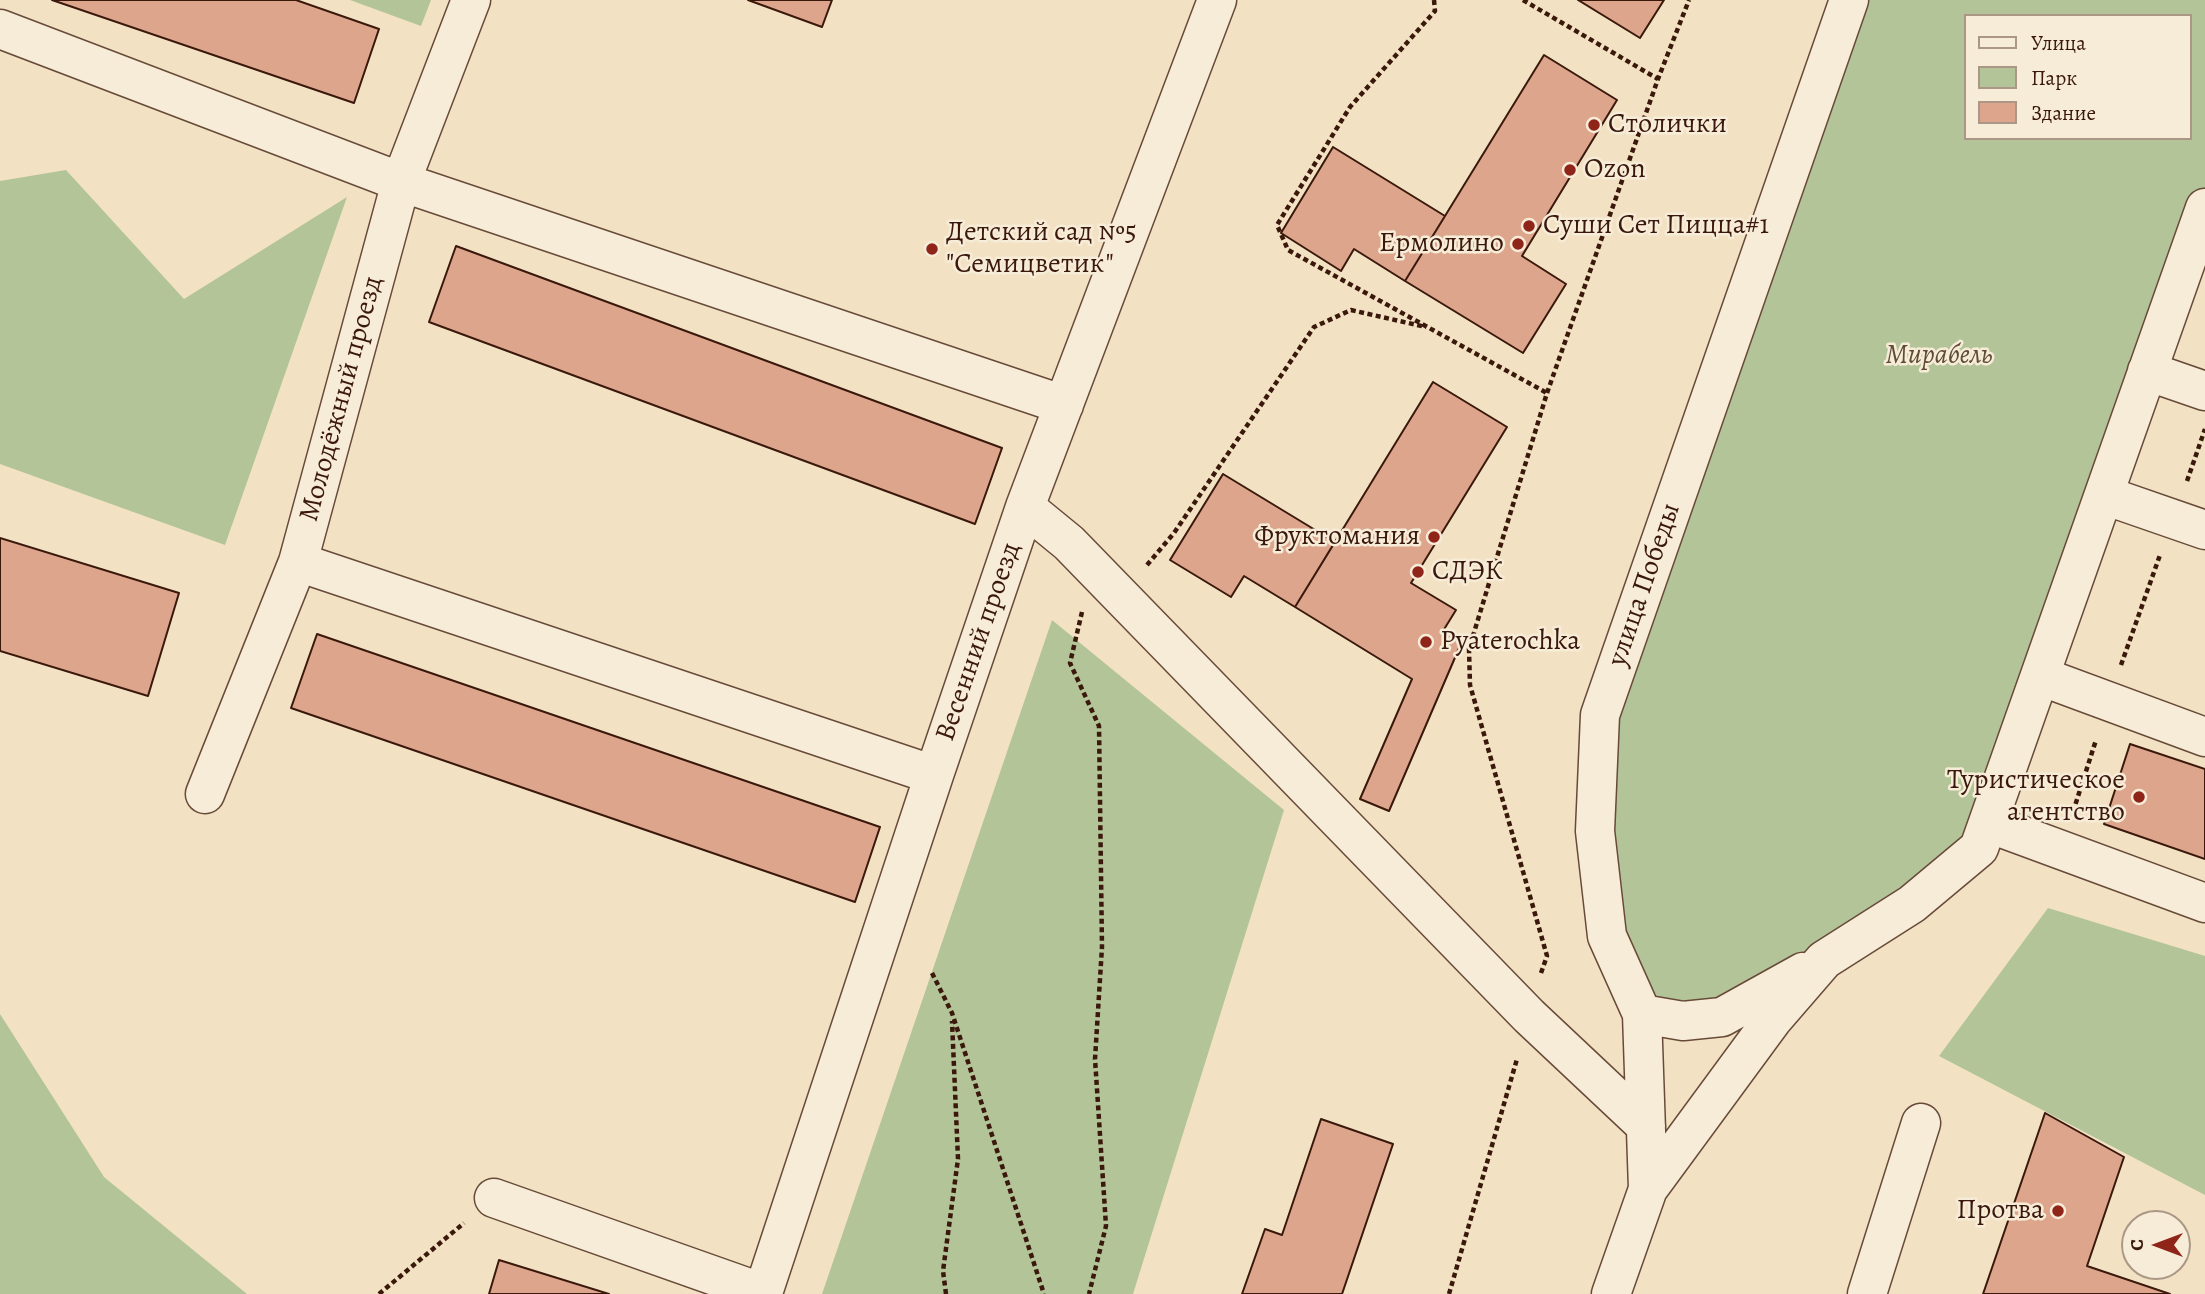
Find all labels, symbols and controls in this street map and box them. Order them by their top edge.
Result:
legend [1964,14,2191,140]
text: Улица [2031,29,2086,57]
text: Парк [2031,64,2077,92]
text: Здание [2031,99,2096,127]
place label: Столички [1608,108,1727,142]
marker: Столички [1586,117,1602,133]
place label: Ozon [1584,153,1646,187]
marker: Ozon [1562,162,1578,178]
place label: Суши Сет Пицца#1 [1543,209,1769,243]
place label: Детский сад №5 "Семицветик" [946,216,1137,282]
marker: Суши Сет Пицца#1 [1521,218,1537,234]
place label: Ермолино [1379,227,1504,261]
marker: Ермолино [1510,236,1526,252]
marker: Детский сад №5 "Семицветик" [924,241,940,257]
street label: Молодёжный проезд [293,273,391,525]
park label: Мирабель [1885,339,1993,373]
street label: улица Победы [1601,499,1689,671]
place label: Фруктомания [1254,520,1420,554]
marker: Фруктомания [1426,529,1442,545]
street label: Весенний проезд [929,538,1029,746]
place label: СДЭК [1432,555,1503,589]
marker: СДЭК [1410,564,1426,580]
place label: Pyaterochka [1440,625,1580,659]
marker: Pyaterochka [1418,634,1434,650]
place label: Туристическое агентство [1947,764,2125,830]
marker: Туристическое агентство [2131,789,2147,805]
place label: Протва [1957,1194,2044,1228]
marker: Протва [2050,1203,2066,1219]
north arrow [2121,1210,2191,1280]
text: С [2124,1239,2150,1251]

